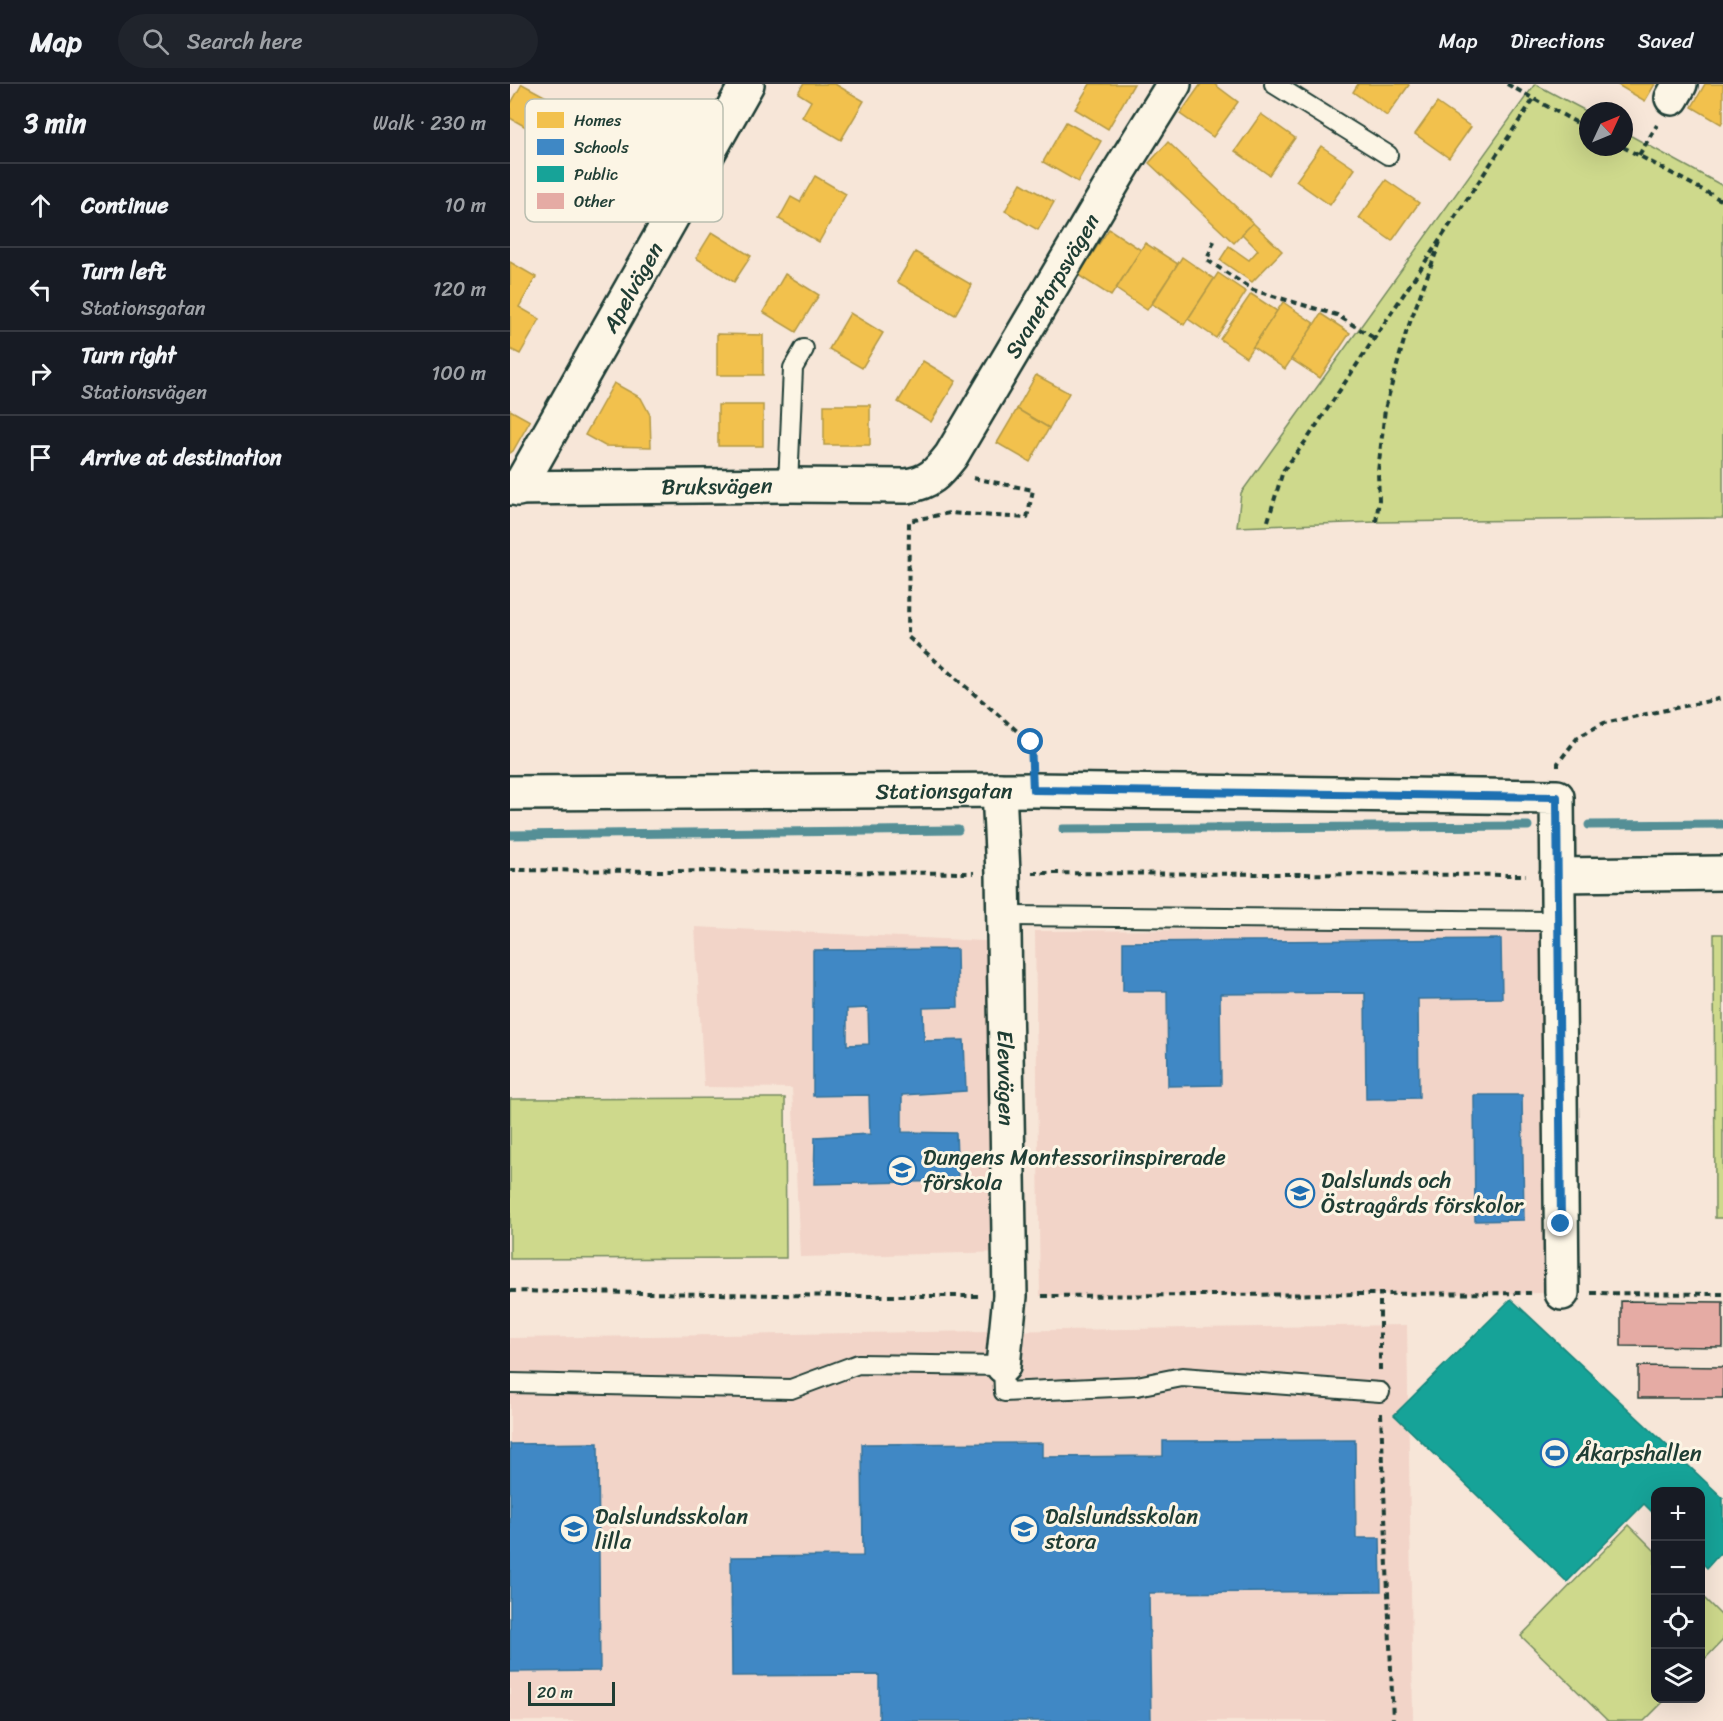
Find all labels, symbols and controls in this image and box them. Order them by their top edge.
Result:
search box [118,14,538,68]
text: Map [30,17,82,66]
text: Search here [187,22,303,61]
text: Map [1439,22,1477,60]
text: Directions [1510,22,1605,60]
text: Saved [1638,22,1693,60]
icon: search [139,25,172,58]
legend [525,99,723,222]
text: 3 min [24,100,86,146]
north arrow [1579,102,1633,156]
text: Walk · 230 m [373,106,486,141]
text: Homes [574,106,622,135]
text: Schools [574,133,629,162]
text: Public [574,160,618,189]
text: Continue [81,186,169,225]
text: Other [574,187,616,216]
text: 10 m [444,188,486,223]
icon: ahead [24,189,57,222]
street label: Svanetorpsvägen [994,206,1111,366]
street label: Apelvägen [591,234,674,341]
text: Turn left [81,252,166,291]
text: 120 m [433,272,486,307]
icon: left [24,273,57,306]
text: Stationsgatan [81,291,206,326]
text: Turn right [81,336,176,375]
text: 100 m [432,356,486,391]
icon: right [24,357,57,390]
text: Stationsvägen [81,375,207,410]
text: Arrive at destination [81,438,282,477]
icon: arrive [24,441,57,474]
street label: Bruksvägen [661,466,773,506]
route start [1017,728,1043,754]
street label: Stationsgatan [875,771,1013,811]
street label: Elevvägen [986,1030,1026,1126]
place label: Dungens Montessoriinspirerade förskola [923,1138,1226,1202]
school or university icon: Dungens Montessoriinspirerade förskola [886,1154,918,1186]
place label: Dalslunds och Östragårds förskolor [1321,1161,1525,1225]
school or university icon: Dalslunds och Östragårds förskolor [1284,1177,1316,1209]
route end [1547,1210,1573,1236]
place label: Åkarpshallen [1575,1434,1702,1473]
sports icon: Åkarpshallen [1539,1437,1571,1469]
map controls [1651,1487,1705,1703]
button: + [1651,1487,1705,1541]
place label: Dalslundsskolan lilla [595,1497,748,1561]
place label: Dalslundsskolan stora [1044,1497,1198,1561]
school or university icon: Dalslundsskolan lilla [558,1513,590,1545]
school or university icon: Dalslundsskolan stora [1008,1513,1040,1545]
button: − [1651,1541,1705,1595]
button: locate [1651,1595,1705,1649]
button: layers [1651,1649,1705,1703]
text: 20 m [537,1678,573,1707]
scale bar [528,1679,615,1706]

